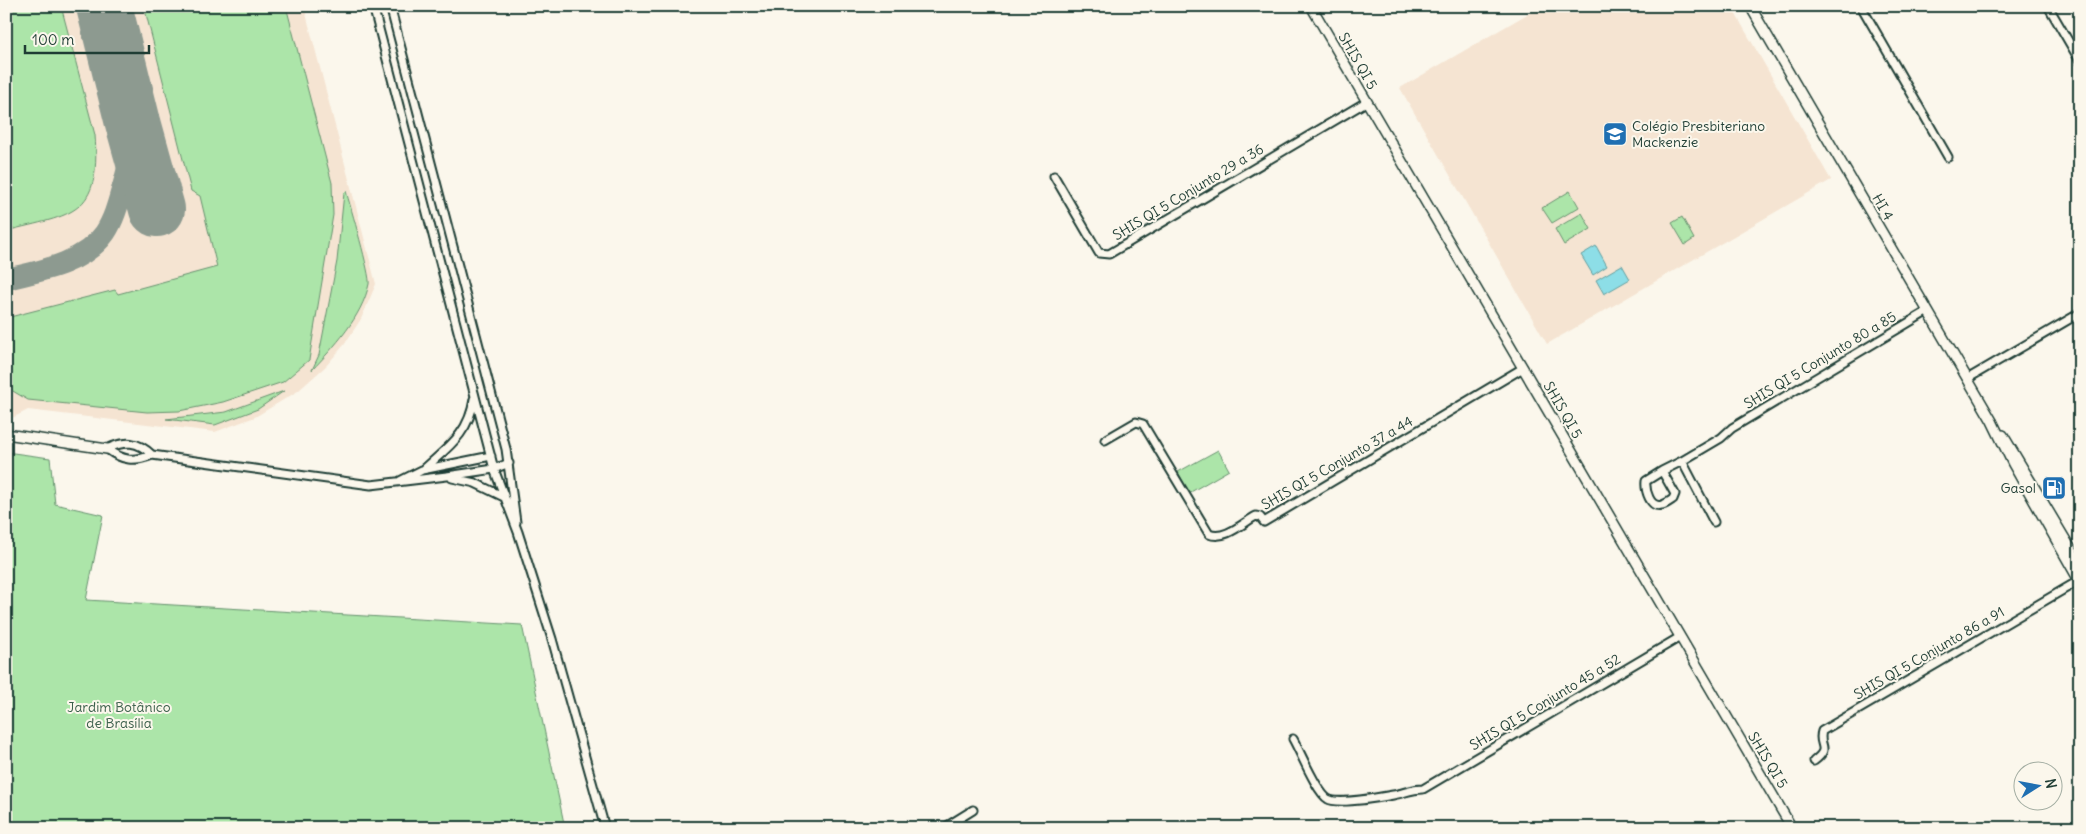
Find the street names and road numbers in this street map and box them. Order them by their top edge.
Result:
street label: SHIS QI 5 [1334,29,1382,93]
street label: SHIS QI 5 Conjunto 29 a 36 [1109,140,1267,244]
street label: HI 4 [1868,191,1898,223]
street label: SHIS QI 5 Conjunto 80 a 85 [1741,307,1899,413]
street label: SHIS QI 5 [1539,378,1587,442]
street label: SHIS QI 5 Conjunto 37 a 44 [1258,412,1416,514]
street label: SHIS QI 5 Conjunto 86 a 91 [1851,602,2007,704]
street label: SHIS QI 5 Conjunto 45 a 52 [1466,650,1624,754]
street label: SHIS QI 5 [1744,728,1792,792]

